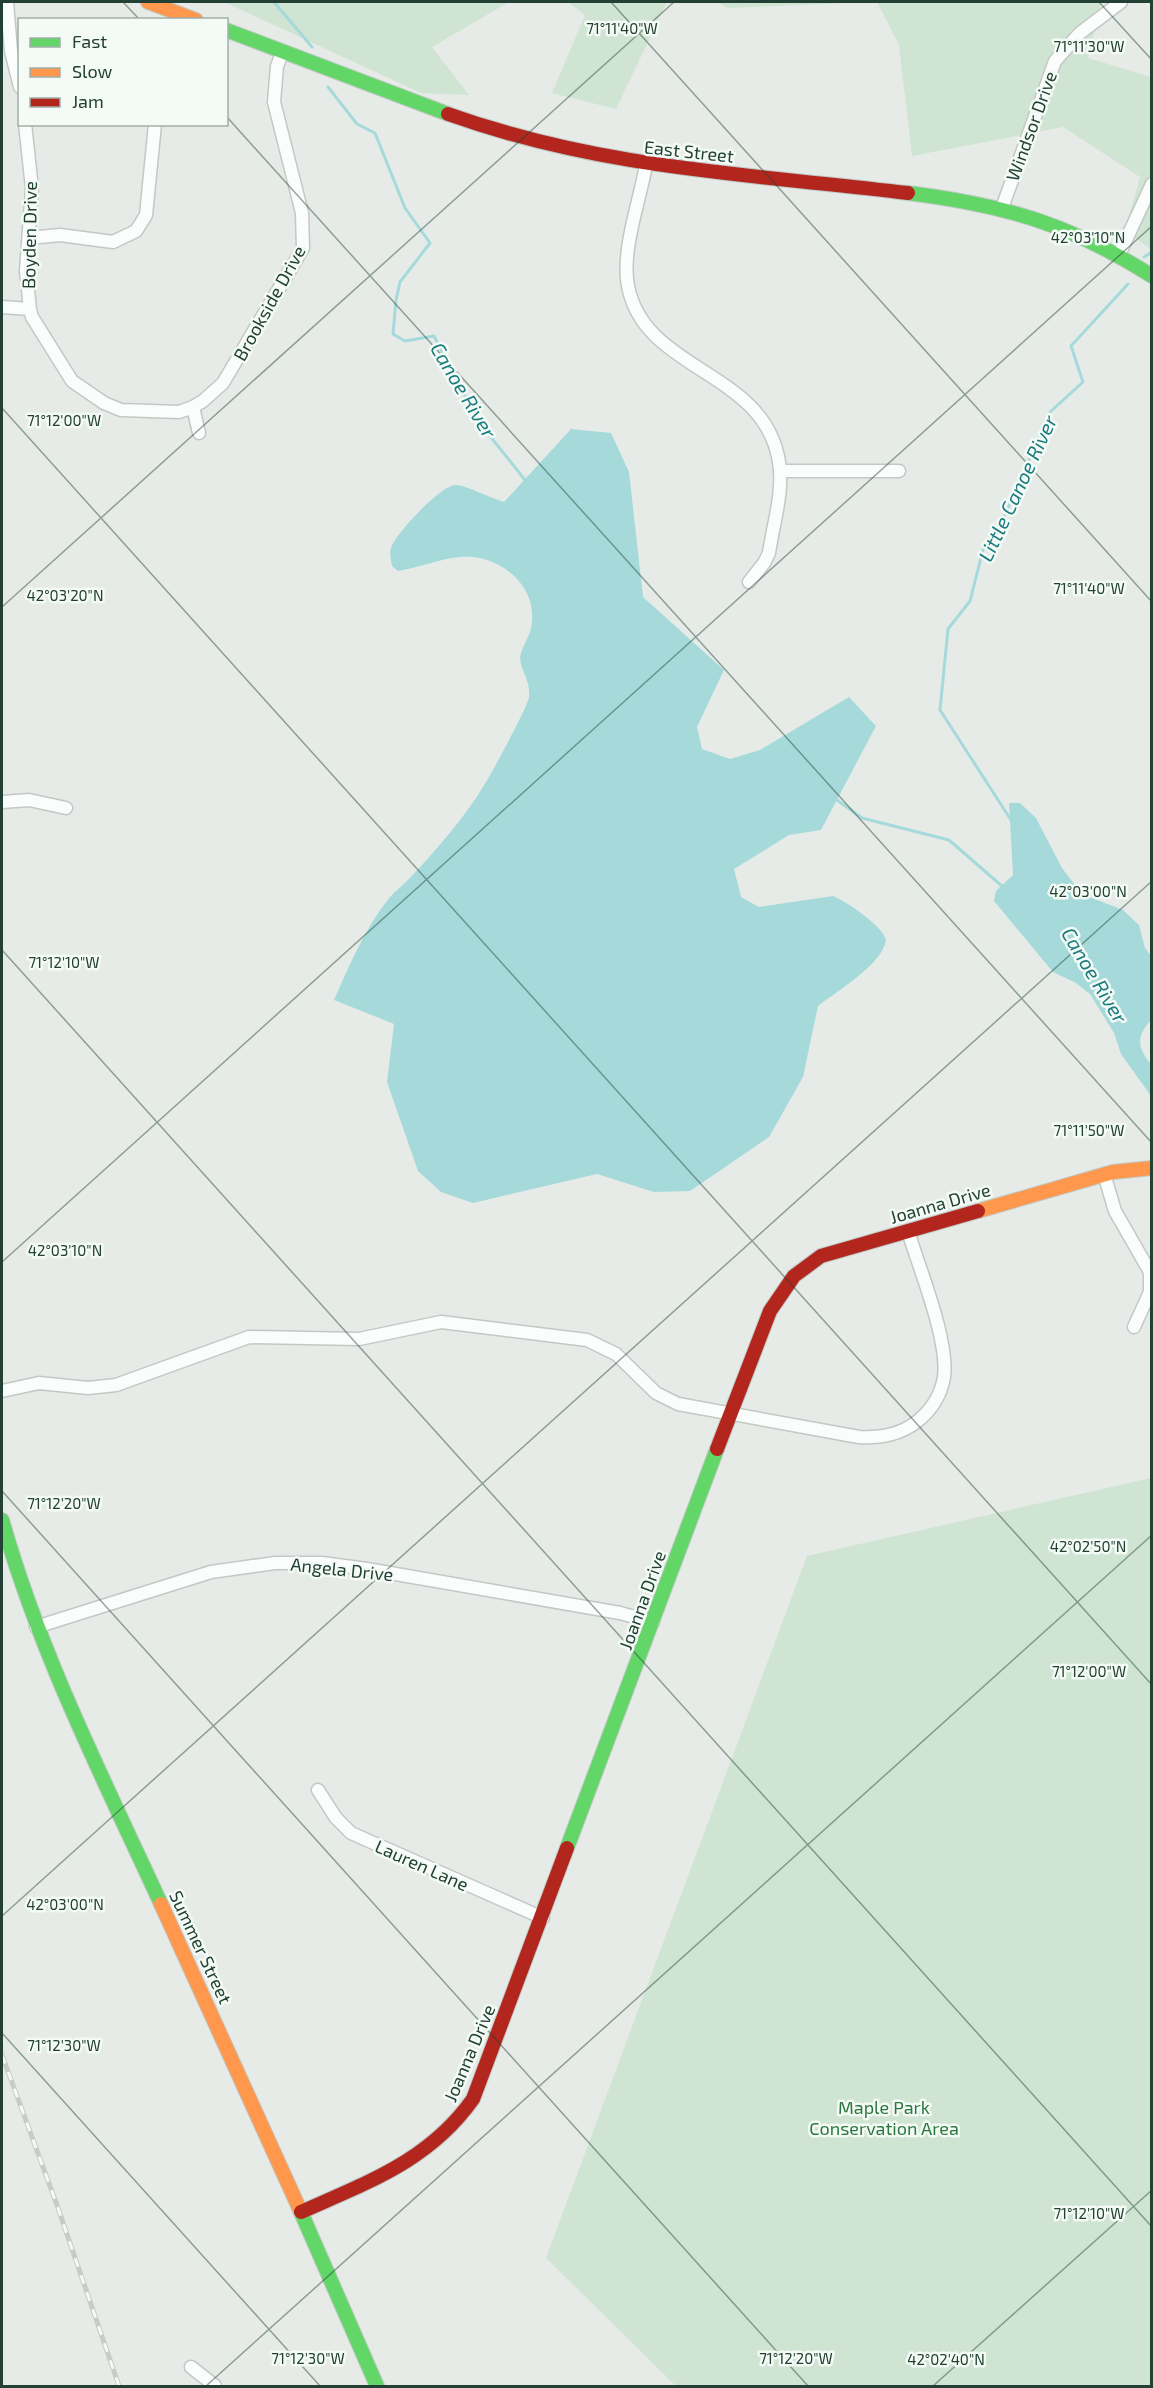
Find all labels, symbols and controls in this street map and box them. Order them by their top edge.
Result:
legend [18,18,228,126]
text: 71°11'40"W [586,19,658,37]
text: Fast [72,30,107,52]
text: 71°11'30"W [1053,37,1125,55]
text: Slow [72,60,113,82]
street label: Windsor Drive [1001,68,1061,184]
text: Jam [72,90,104,112]
street label: East Street [643,135,735,167]
street label: Boyden Drive [17,181,41,289]
text: 42°03'10"N [1051,228,1125,246]
street label: Brookside Drive [228,242,310,364]
water label: Canoe River [426,338,502,443]
water label: Little Canoe River [973,410,1062,565]
text: 71°12'00"W [27,411,101,429]
text: 71°11'40"W [1053,579,1125,597]
text: 42°03'20"N [27,586,103,604]
text: 42°03'00"N [1049,882,1127,900]
water label: Canoe River [1057,923,1133,1028]
text: 71°12'10"W [28,953,100,971]
text: 71°11'50"W [1054,1121,1124,1139]
street label: Joanna Drive [887,1178,993,1228]
text: 42°03'10"N [28,1241,102,1259]
text: 71°12'20"W [27,1494,101,1512]
text: 42°02'50"N [1050,1537,1126,1555]
street label: Joanna Drive [614,1547,670,1653]
street label: Angela Drive [290,1553,394,1585]
text: 71°12'00"W [1052,1662,1126,1680]
street label: Lauren Lane [372,1835,472,1895]
street label: Summer Street [165,1887,237,2007]
text: 42°03'00"N [26,1895,104,1913]
street label: Joanna Drive [439,2001,499,2105]
text: 71°12'30"W [27,2036,101,2054]
park label: Maple Park Conservation Area [809,2096,959,2139]
text: 71°12'10"W [1053,2204,1125,2222]
text: 71°12'30"W [271,2349,345,2367]
text: 71°12'20"W [759,2349,833,2367]
text: 42°02'40"N [907,2350,985,2368]

